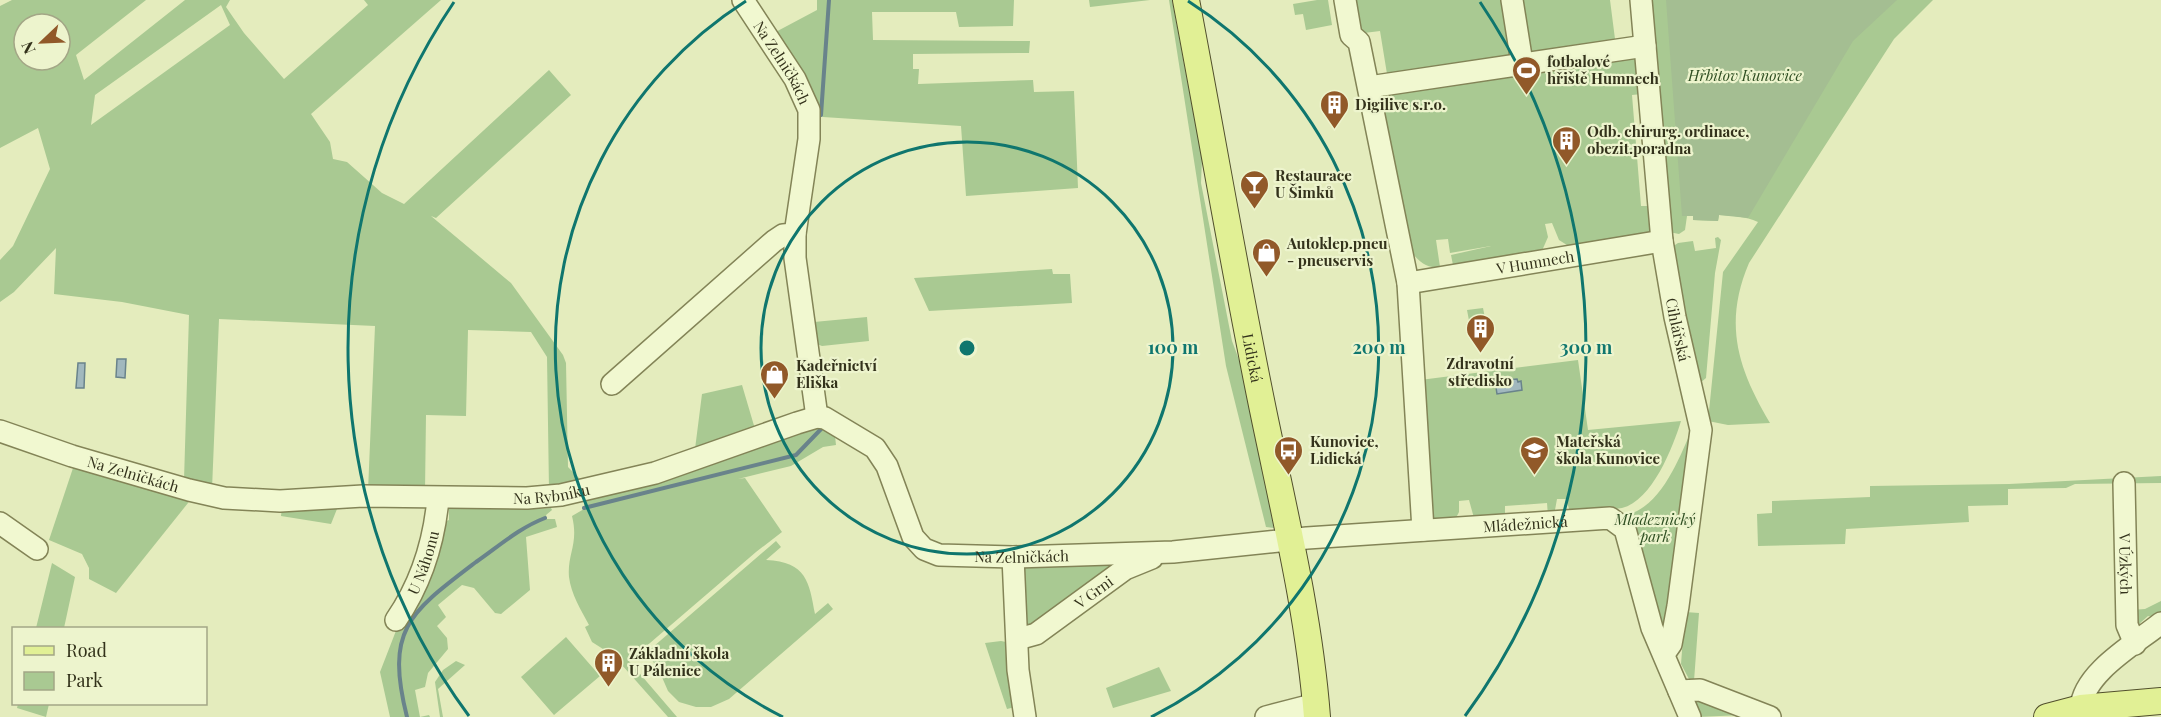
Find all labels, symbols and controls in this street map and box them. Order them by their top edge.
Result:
north arrow [12,12,72,72]
street label: Na Zelničkách [749,17,815,108]
text: N [16,38,40,57]
place label: fotbalové hřiště Humnech [1547,51,1659,88]
sports icon: fotbalové hřiště Humnech [1510,54,1542,96]
park label: Hřbitov Kunovice [1687,65,1803,85]
building icon: Digilive s.r.o. [1318,88,1350,130]
place label: Digilive s.r.o. [1355,94,1446,114]
place label: Odb. chirurg. ordinace, obezit.poradna [1587,121,1749,158]
building icon: Odb. chirurg. ordinace, obezit.poradna [1550,124,1582,166]
place label: Restaurace U Šimků [1275,165,1352,202]
bar icon: Restaurace U Šimků [1238,168,1270,210]
place label: Autoklep.pneu - pneuservis [1286,233,1388,270]
shop icon: Autoklep.pneu - pneuservis [1250,236,1282,278]
street label: V Humnech [1494,246,1576,278]
street label: Cihlářská [1662,296,1695,364]
building icon: Zdravotní středisko [1464,312,1496,354]
street label: Lidická [1238,332,1267,385]
text: 100 m [1148,335,1199,359]
text: 200 m [1352,335,1406,359]
text: 300 m [1560,335,1613,359]
centre of rings [957,338,977,358]
place label: Zdravotní středisko [1446,353,1514,390]
place label: Kadeřnictví Eliška [796,355,877,392]
shop icon: Kadeřnictví Eliška [759,358,791,400]
place label: Kunovice, Lidická [1310,431,1379,468]
place label: Mateřská škola Kunovice [1556,431,1660,468]
bus stop icon: Kunovice, Lidická [1273,434,1305,476]
school or university icon: Mateřská škola Kunovice [1519,434,1551,476]
street label: Na Zelničkách [85,451,182,497]
street label: Na Rybníku [513,479,592,508]
park label: Mladeznický park [1614,509,1696,546]
street label: Mládežnická [1482,511,1569,536]
street label: U Náhonu [403,528,443,598]
street label: V Úzkých [2115,532,2136,595]
street label: Na Zelničkách [974,545,1069,567]
street label: V Grni [1069,571,1117,613]
legend [12,627,207,705]
text: Road [66,638,107,662]
place label: Základní škola U Pálenice [629,643,729,680]
building icon: Základní škola U Pálenice [592,646,624,688]
text: Park [66,668,103,692]

